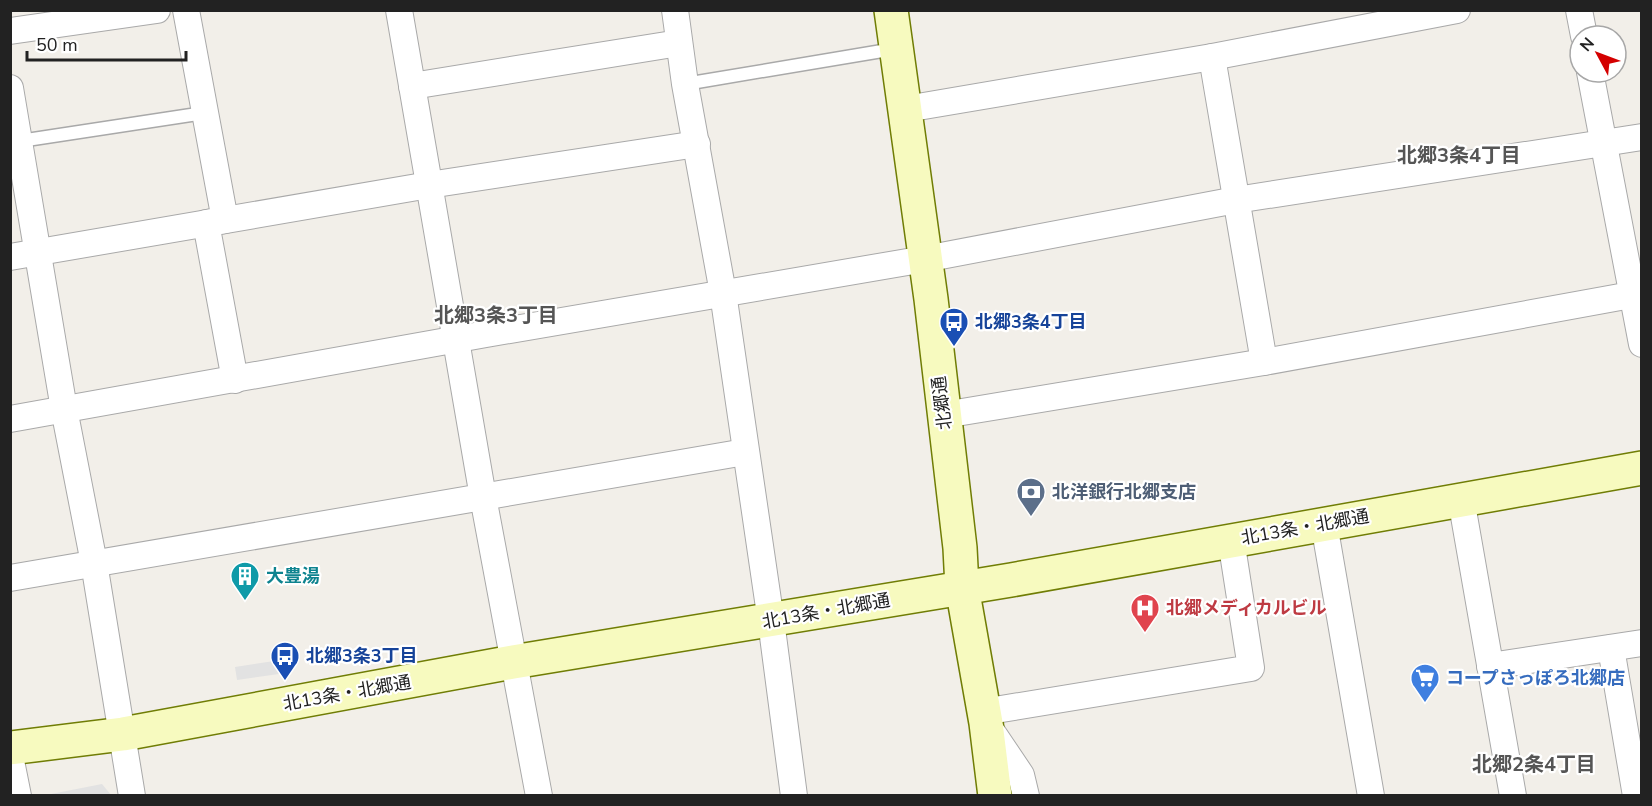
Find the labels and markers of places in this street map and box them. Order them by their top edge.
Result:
bus stop icon: 北郷3条4丁目 [938,306,970,348]
place label: 北郷3条4丁目 [975,310,1087,334]
bank icon: 北洋銀行北郷支店 [1015,476,1047,518]
place label: 北洋銀行北郷支店 [1052,480,1196,504]
building icon: 大豊湯 [229,560,261,602]
place label: 大豊湯 [266,564,320,588]
hospital icon: 北郷メディカルビル [1129,592,1161,634]
place label: 北郷メディカルビル [1166,596,1327,620]
bus stop icon: 北郷3条3丁目 [269,640,301,682]
place label: 北郷3条3丁目 [306,644,418,668]
supermarket icon: コープさっぽろ北郷店 [1409,662,1441,704]
place label: コープさっぽろ北郷店 [1446,666,1625,690]

